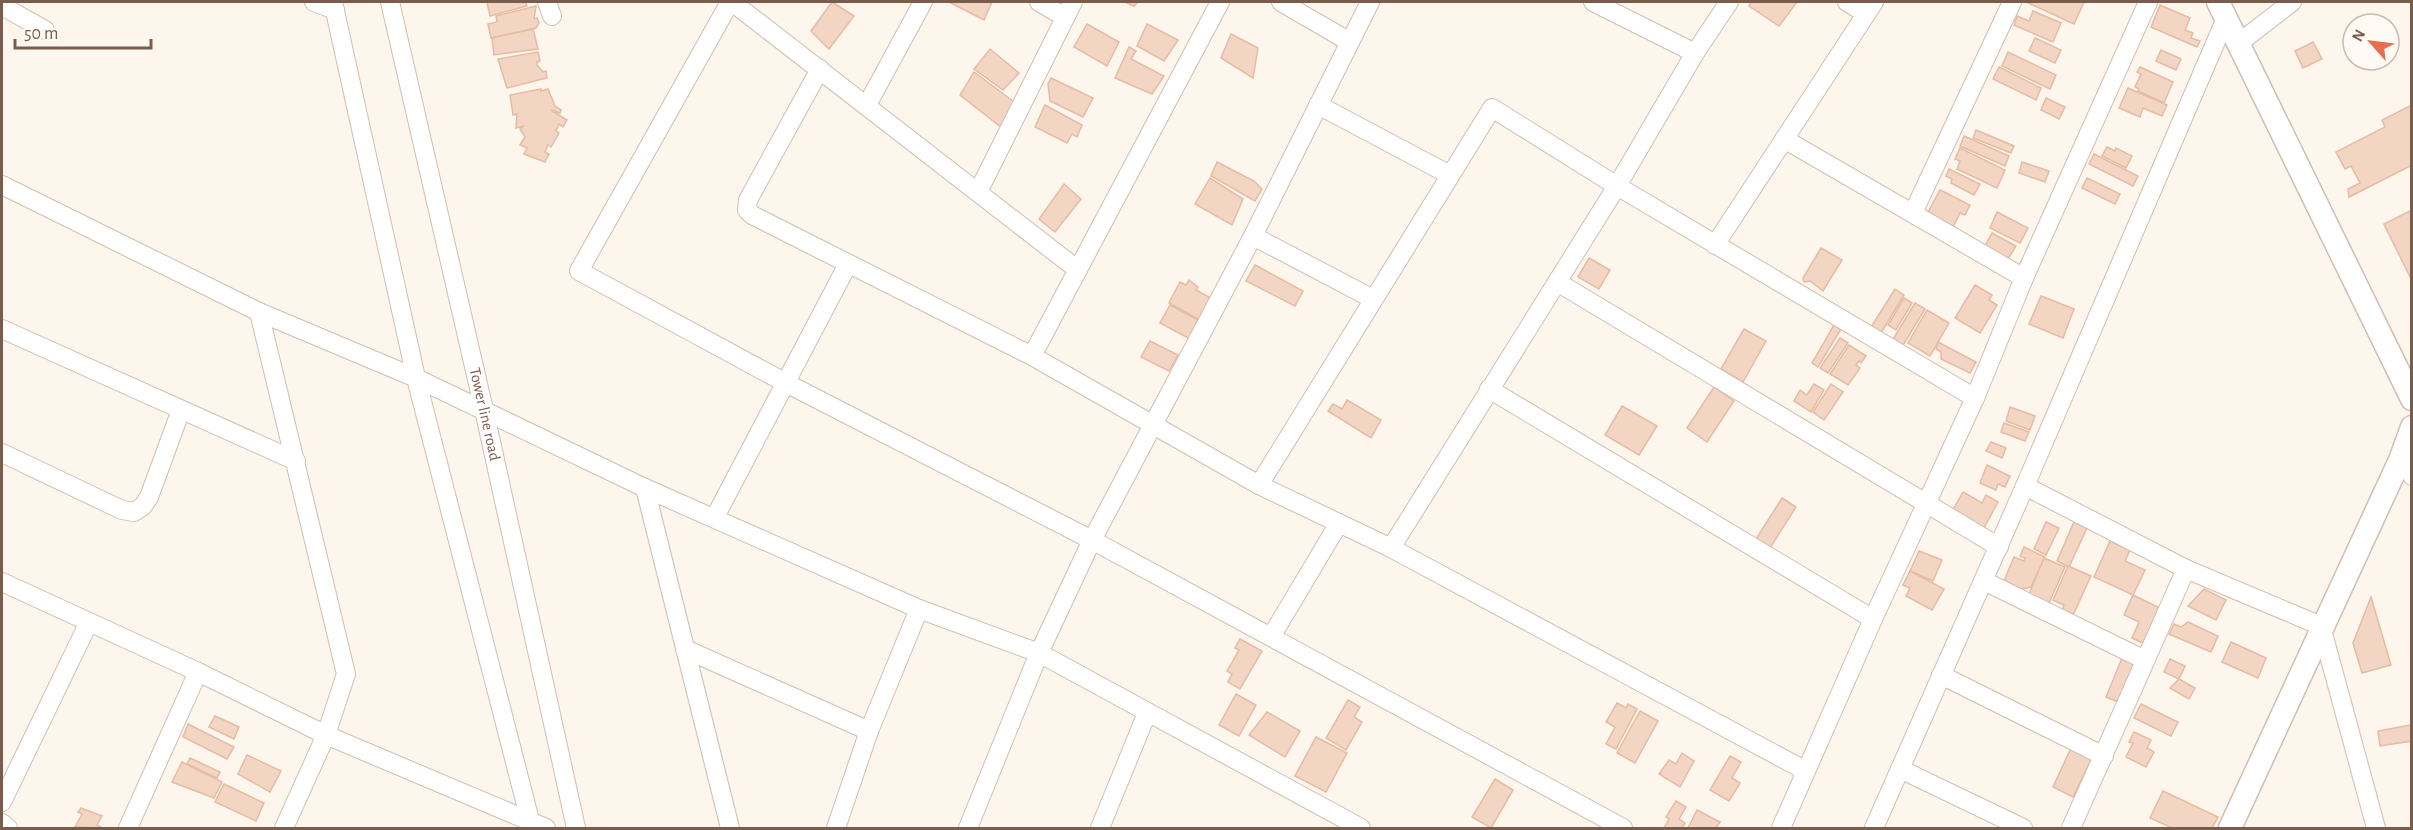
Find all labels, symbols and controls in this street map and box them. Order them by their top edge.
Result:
scale bar [15,12,152,50]
north arrow [2341,12,2401,72]
text: 50 m [24,25,58,43]
text: N [2349,27,2368,44]
street label: Tower line road [467,366,503,462]

